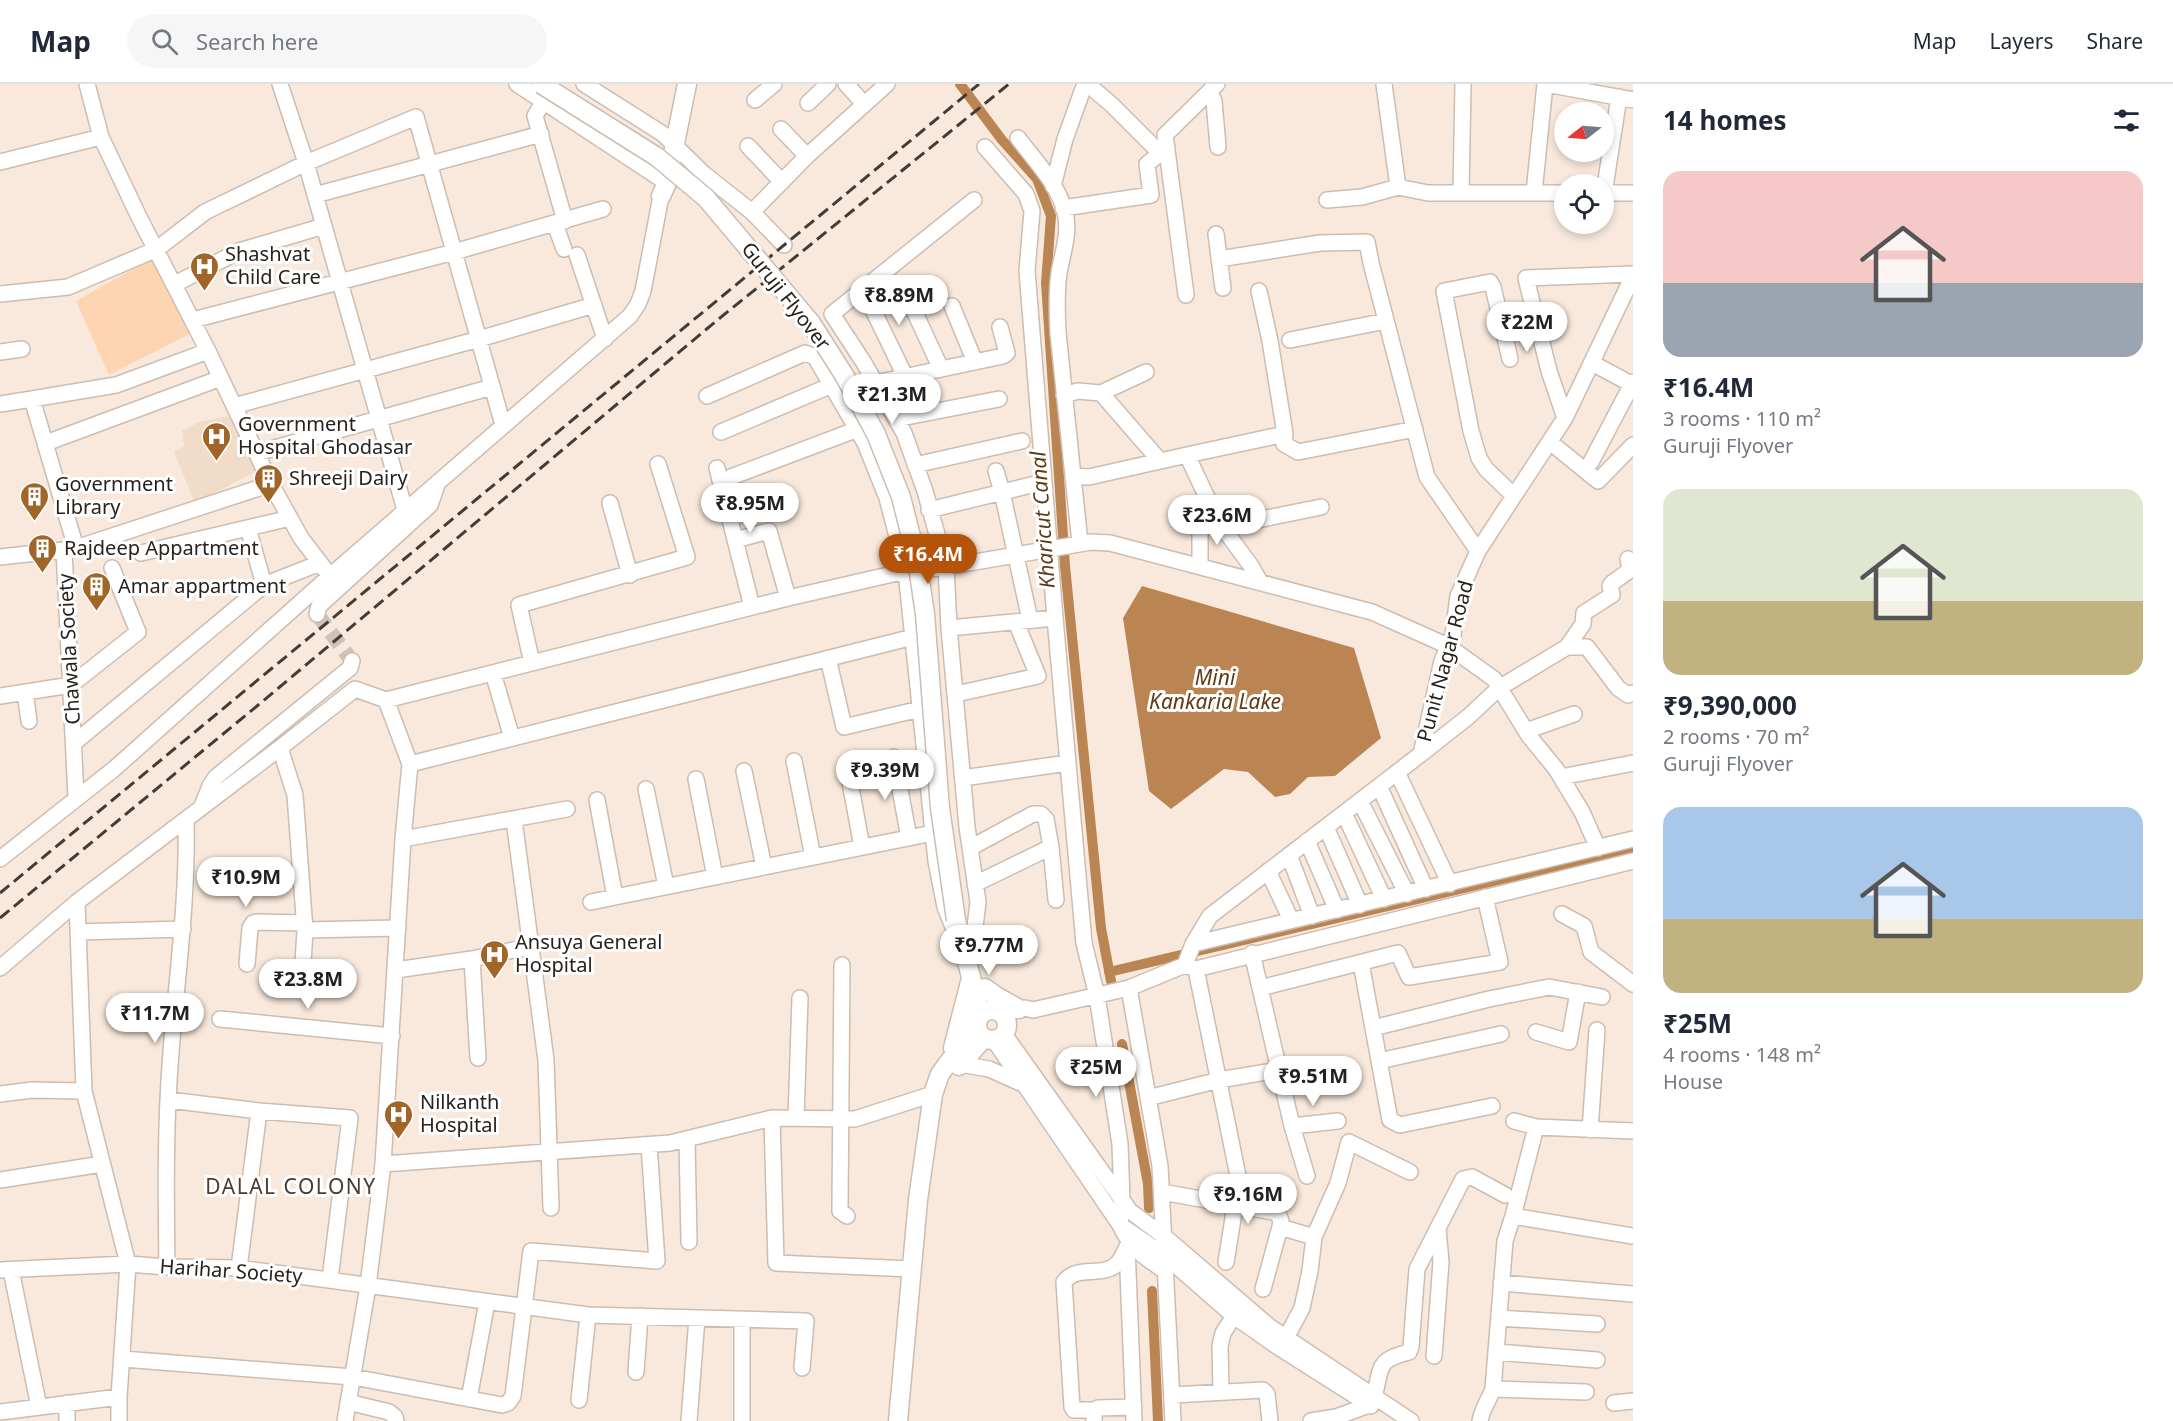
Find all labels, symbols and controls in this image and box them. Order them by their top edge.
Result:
search box [127,14,547,68]
text: Map [30,22,91,60]
icon: search [148,25,181,58]
text: Search here [196,26,318,56]
text: Map [1913,27,1957,55]
text: Layers [1990,27,2054,55]
text: Share [2087,27,2143,55]
north arrow [1554,102,1614,162]
map controls [1554,102,1614,234]
text: 14 homes [1663,102,1787,138]
icon: filters [2110,104,2143,137]
button: locate [1554,174,1614,234]
icon: home [1849,210,1957,318]
street label: Guruji Flyover [736,236,837,355]
place label: Shashvat Child Care [225,240,321,290]
hospital icon: Shashvat Child Care [188,250,220,292]
pin: ₹8.89M [850,275,948,326]
text: ₹8.89M [864,281,934,308]
pin: ₹22M [1491,302,1563,353]
text: ₹22M [1500,308,1554,335]
text: ₹16.4M [1663,369,1754,405]
pin: ₹21.3M [843,374,941,425]
text: ₹21.3M [857,380,927,407]
text: 3 rooms · 110 m² [1663,405,1821,432]
place label: Government Hospital Ghodasar [238,410,412,460]
hospital icon: Government Hospital Ghodasar [201,420,233,462]
text: Guruji Flyover [1663,432,1793,459]
water label: Kharicut Canal [1023,450,1061,590]
building icon: Shreeji Dairy [252,462,284,504]
place label: Shreeji Dairy [289,464,409,491]
place label: Government Library [55,470,173,520]
building icon: Government Library [18,480,50,522]
pin: ₹8.95M [701,483,799,534]
text: ₹8.95M [715,489,785,516]
pin: ₹23.6M [1168,495,1266,546]
text: ₹23.6M [1182,501,1252,528]
icon: home [1849,528,1957,636]
building icon: Rajdeep Appartment [27,532,59,574]
place label: Rajdeep Appartment [64,534,259,561]
pin: ₹16.4M [879,534,977,585]
text: ₹16.4M [893,540,963,567]
building icon: Amar appartment [81,570,113,612]
street label: Chawala Society [51,572,86,725]
place label: Amar appartment [118,572,286,599]
street label: Punit Nagar Road [1410,577,1479,744]
water label: Mini Kankaria Lake [1149,663,1281,715]
text: ₹9,390,000 [1663,687,1797,723]
text: 2 rooms · 70 m² [1663,723,1810,750]
pin: ₹9.39M [836,750,934,801]
text: Guruji Flyover [1663,750,1793,777]
text: ₹9.39M [850,756,920,783]
icon: home [1849,846,1957,954]
pin: ₹10.9M [197,857,295,908]
text: ₹10.9M [211,863,281,890]
pin: ₹9.77M [940,925,1038,976]
place label: Ansuya General Hospital [515,928,662,978]
text: ₹9.77M [954,931,1024,958]
hospital icon: Ansuya General Hospital [478,938,510,980]
pin: ₹23.8M [259,959,357,1010]
text: ₹23.8M [273,965,343,992]
pin: ₹11.7M [106,993,204,1044]
text: ₹11.7M [120,999,190,1026]
text: ₹25M [1663,1005,1732,1041]
text: 4 rooms · 148 m² [1663,1041,1821,1068]
pin: ₹25M [1060,1047,1132,1098]
text: ₹25M [1069,1053,1123,1080]
pin: ₹9.51M [1264,1056,1362,1107]
text: ₹9.51M [1278,1062,1348,1089]
text: House [1663,1068,1723,1095]
place label: Nilkanth Hospital [420,1088,499,1138]
hospital icon: Nilkanth Hospital [383,1098,415,1140]
district label: DALAL COLONY [205,1172,377,1200]
pin: ₹9.16M [1199,1174,1297,1225]
text: ₹9.16M [1213,1180,1283,1207]
street label: Harihar Society [159,1252,304,1289]

